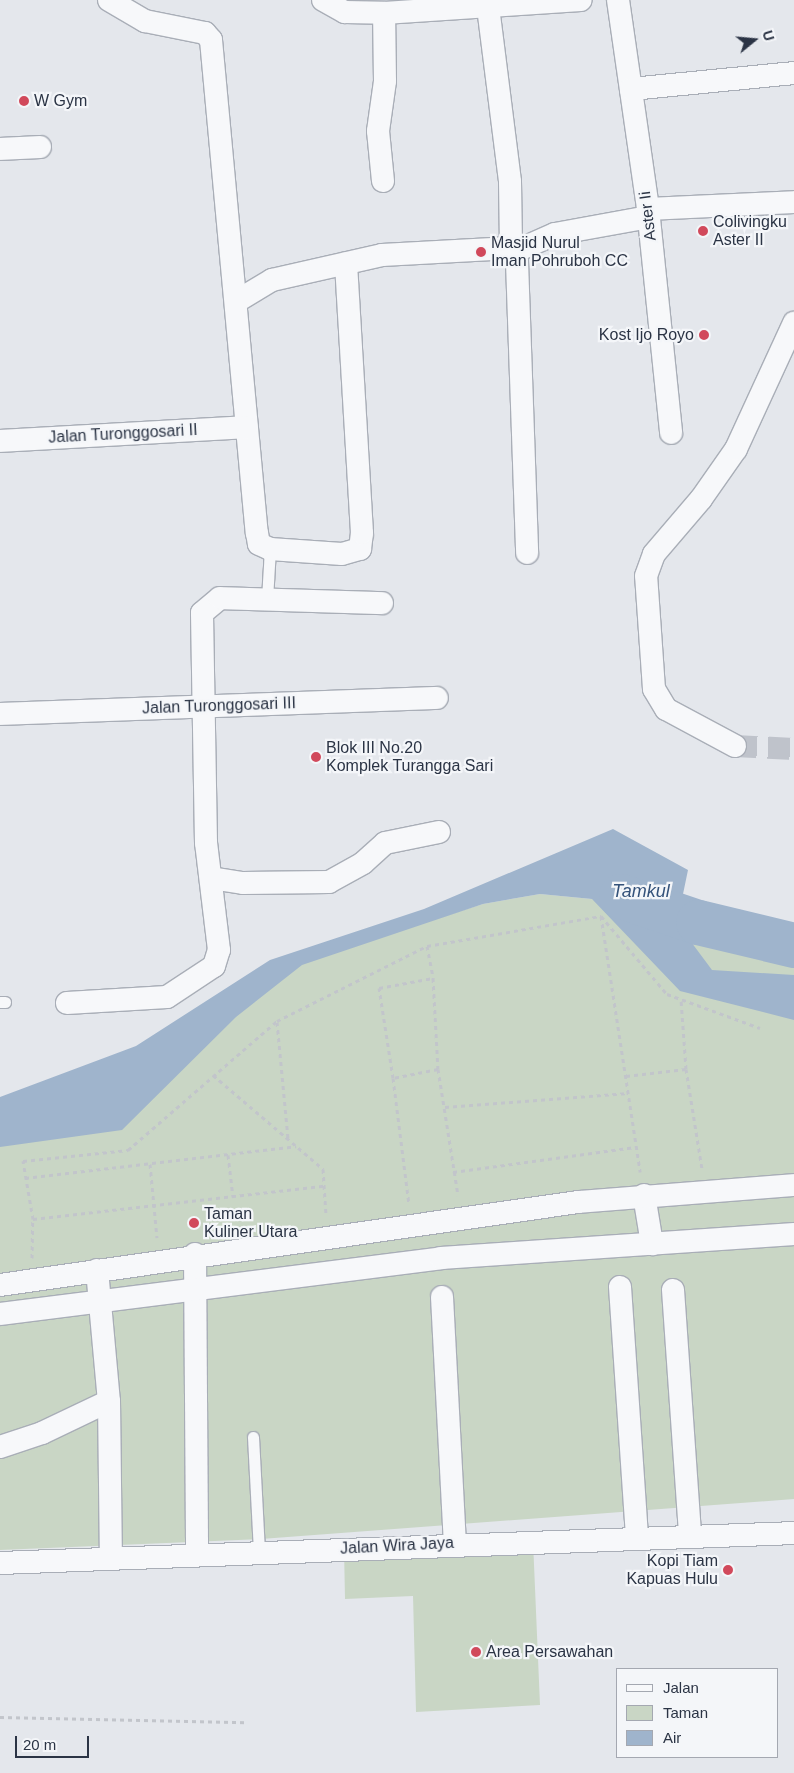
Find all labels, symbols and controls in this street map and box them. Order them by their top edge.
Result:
north arrow [729,15,779,65]
text: U [759,28,777,43]
place label: W Gym [34,91,87,111]
marker: W Gym [18,95,30,107]
street label: Aster Ii [635,190,661,242]
place label: Colivingku Aster II [713,212,787,250]
marker: Colivingku Aster II [697,225,709,237]
place label: Masjid Nurul Iman Pohruboh CC [491,233,628,271]
marker: Masjid Nurul Iman Pohruboh CC [475,246,487,258]
place label: Kost Ijo Royo [599,325,694,345]
marker: Kost Ijo Royo [698,329,710,341]
street label: Jalan Turonggosari II [48,420,198,448]
street label: Jalan Turonggosari III [142,694,296,718]
place label: Blok III No.20 Komplek Turangga Sari [326,738,493,776]
marker: Blok III No.20 Komplek Turangga Sari [310,751,322,763]
water label: Tamkul [612,880,670,902]
place label: Taman Kuliner Utara [204,1204,297,1242]
marker: Taman Kuliner Utara [188,1217,200,1229]
street label: Jalan Wira Jaya [340,1533,454,1559]
place label: Kopi Tiam Kapuas Hulu [626,1551,718,1589]
marker: Kopi Tiam Kapuas Hulu [722,1564,734,1576]
place label: Area Persawahan [486,1642,613,1662]
marker: Area Persawahan [470,1646,482,1658]
legend [616,1668,779,1758]
text: Jalan [663,1679,699,1696]
text: Taman [663,1704,708,1721]
scale bar [18,1726,91,1758]
text: Air [663,1729,681,1746]
text: 20 m [23,1736,56,1753]

